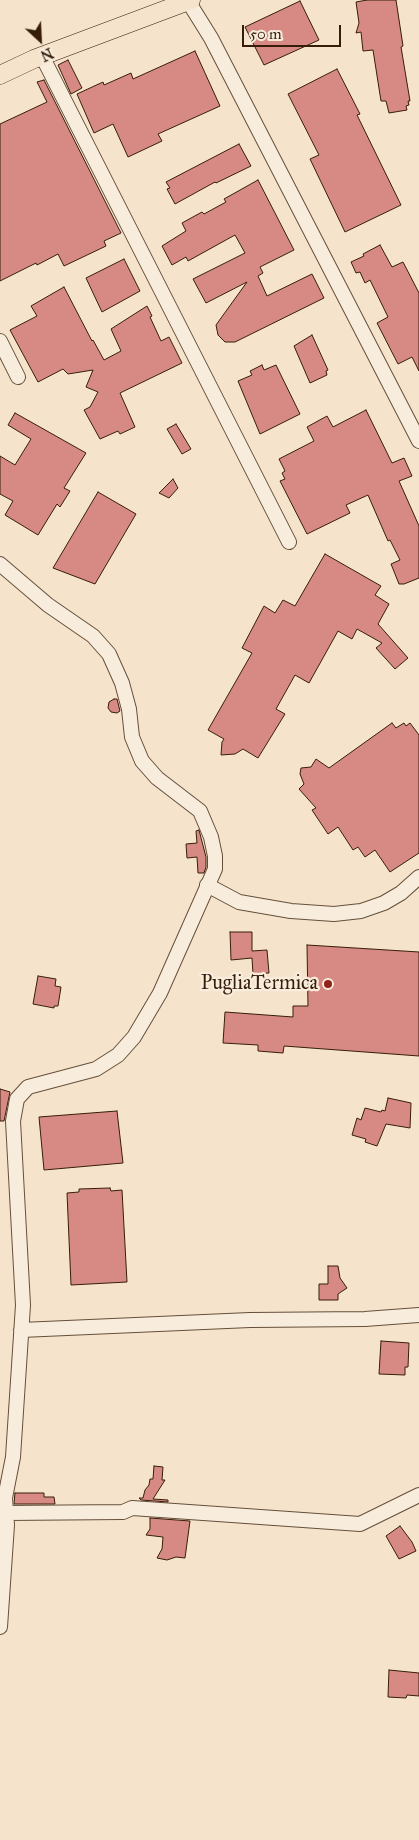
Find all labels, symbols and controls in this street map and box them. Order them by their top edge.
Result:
north arrow [15,15,65,65]
scale bar [244,15,343,47]
text: 50 m [250,25,282,43]
text: N [38,44,56,64]
place label: PugliaTermica [201,972,318,996]
marker: PugliaTermica [322,978,334,990]

